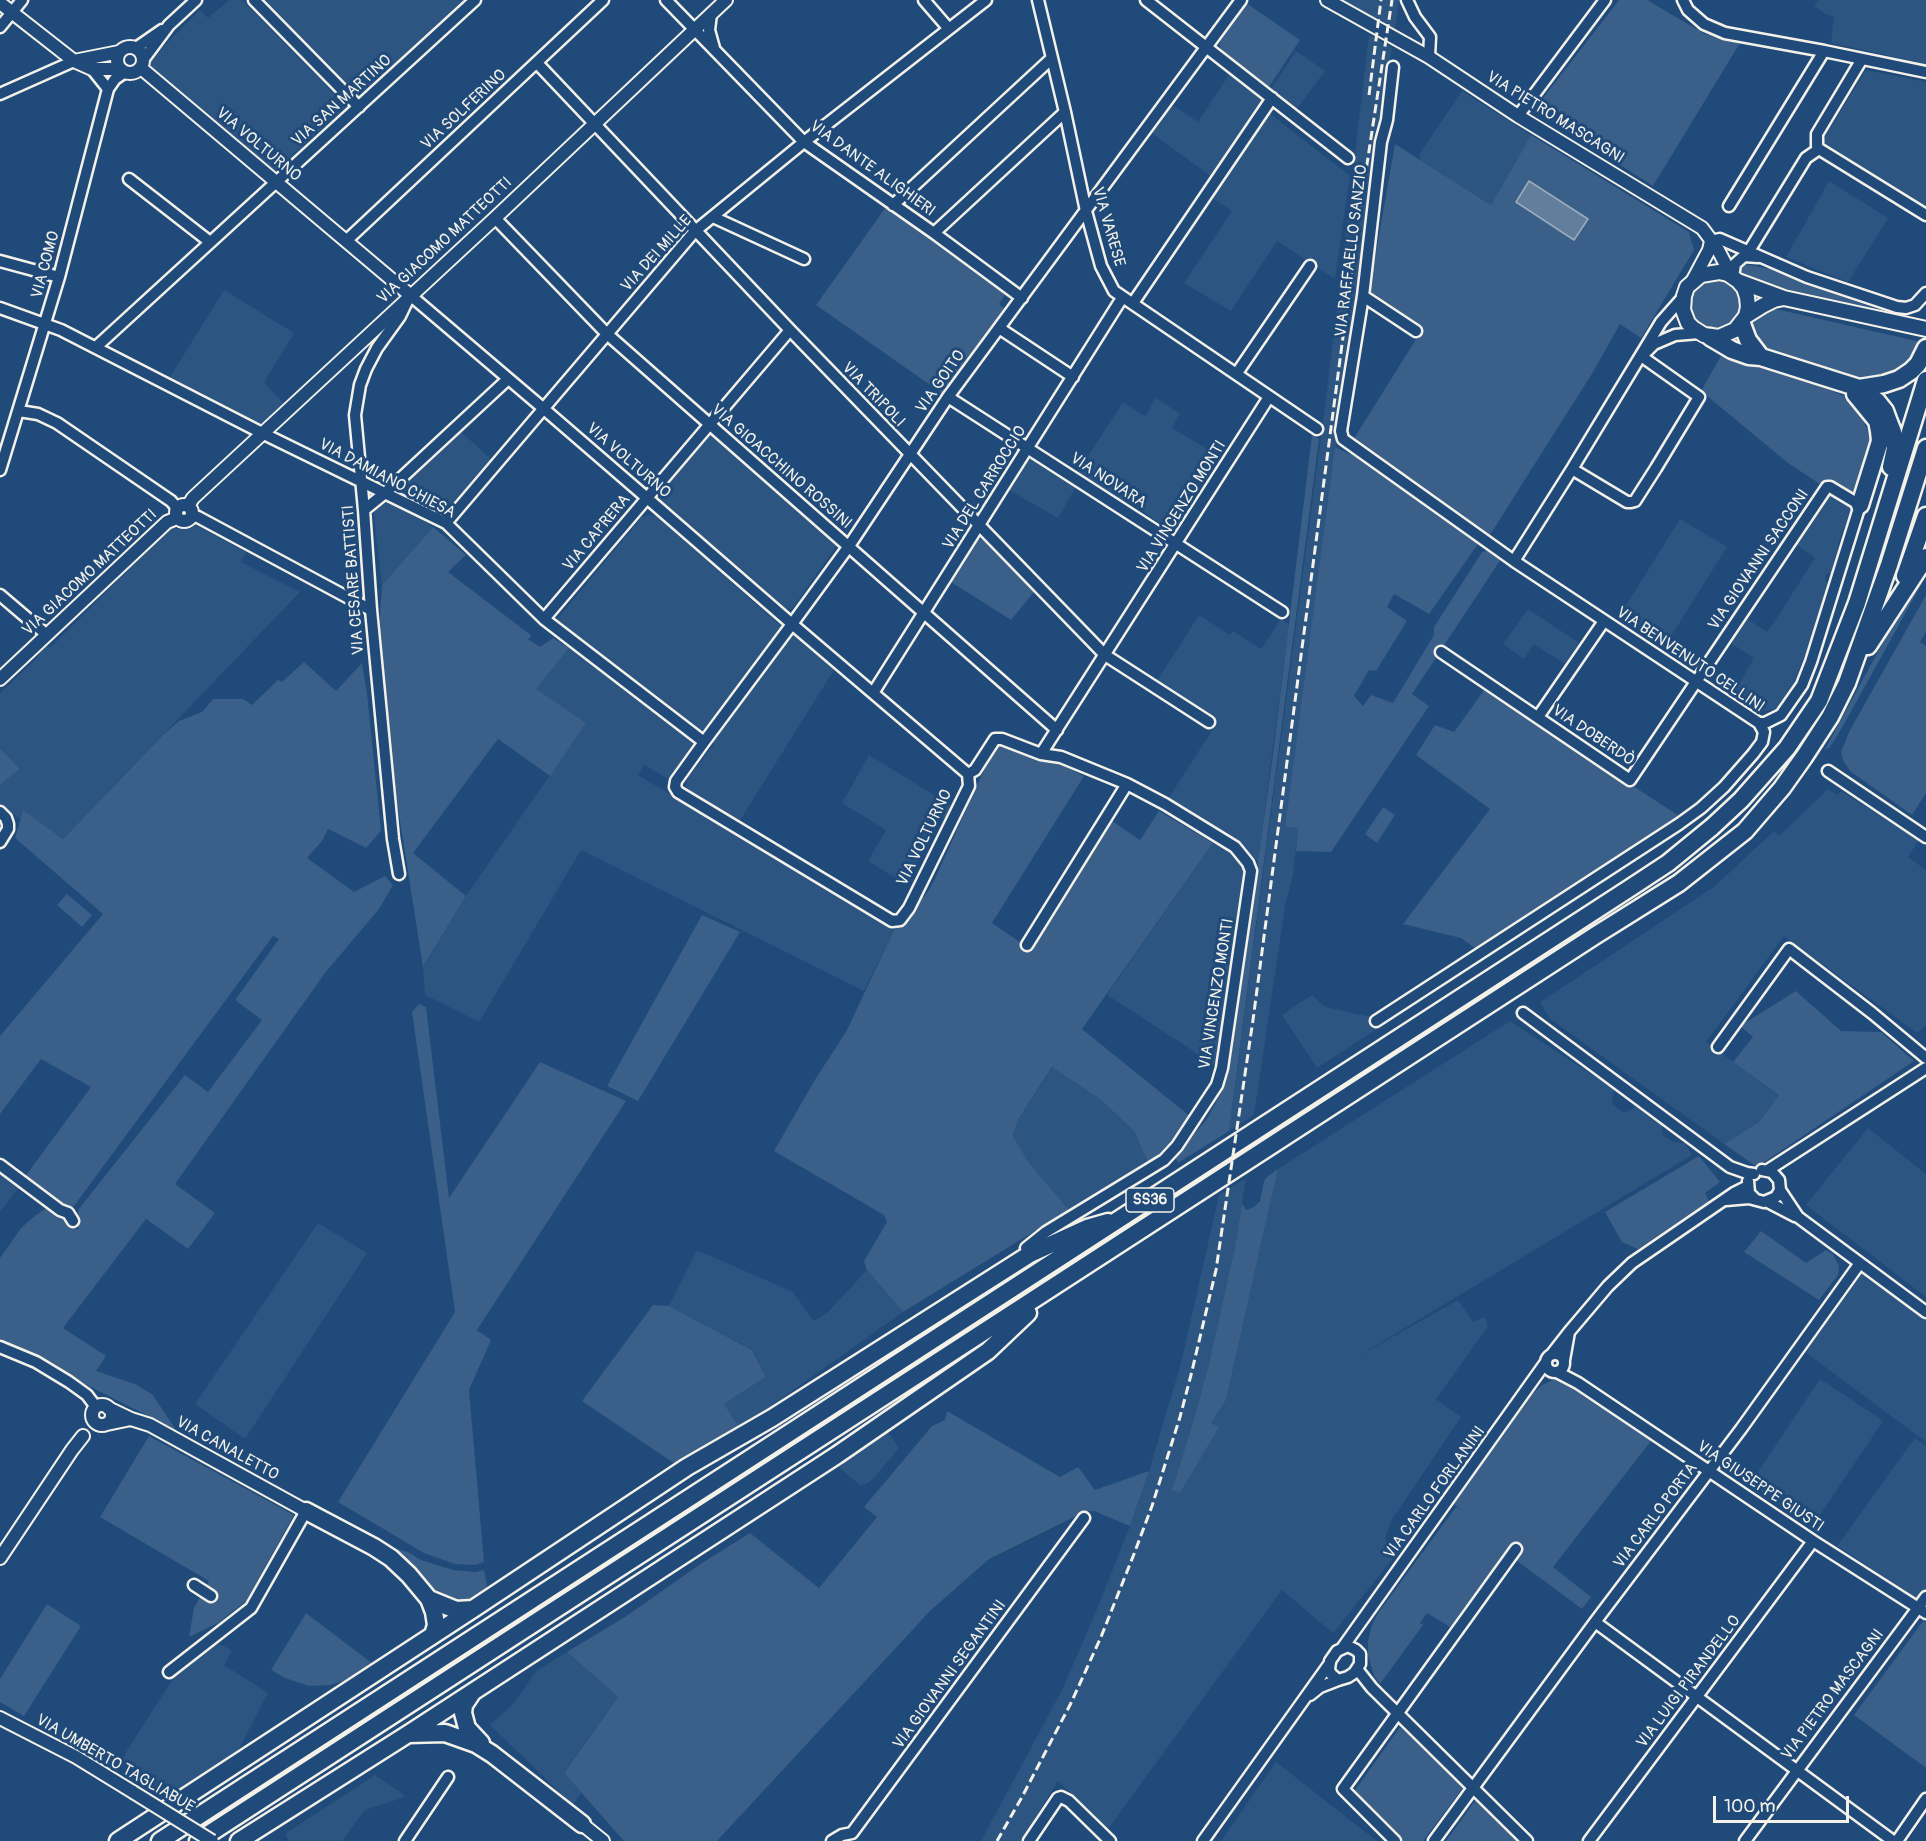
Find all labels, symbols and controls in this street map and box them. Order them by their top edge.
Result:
street label: VIA SAN MARTINO [288,51,396,151]
street label: VIA SOLFERINO [418,66,510,154]
street label: VIA PIETRO MASCAGNI [1483,68,1627,168]
street label: VIA VOLTURNO [212,104,304,186]
street label: VIA DANTE ALIGHIERI [805,117,939,221]
street label: VIA RAFFAELLO SANZIO [1332,164,1372,338]
street label: VIA GIACOMO MATTEOTTI [374,174,516,308]
street label: VIA VARESE [1087,185,1129,269]
street label: VIA DEI MILLE [618,212,696,296]
street label: VIA COMO [28,229,64,301]
street label: VIA GOITO [912,347,970,417]
street label: VIA TRIPOLI [837,358,909,432]
street label: VIA GIOACCHINO ROSSINI [707,401,855,533]
street label: VIA VOLTURNO [582,419,674,503]
street label: VIA DEL CARROCCIO [939,423,1031,553]
street label: VIA DAMIANO CHIESA [315,435,459,523]
street label: VIA VINCENZO MONTI [1133,437,1231,577]
street label: VIA NOVARA [1066,449,1150,513]
street label: VIA GIOVANNI SACCONI [1705,486,1813,634]
street label: VIA CAPRERA [559,491,635,575]
street label: VIA CESARE BATTISTI [339,504,369,656]
street label: VIA GIACOMO MATTEOTTI [19,506,161,640]
street label: VIA BENVENUTO CELLINI [1612,603,1768,717]
street label: VIA DOBERDÒ [1548,701,1638,771]
street label: VIA VOLTURNO [893,787,957,889]
street label: VIA VINCENZO MONTI [1196,917,1238,1071]
road number: SS36 [1126,1188,1174,1212]
street label: VIA CANALETTO [172,1413,282,1485]
street label: VIA CARLO FORLANINI [1380,1423,1490,1563]
street label: VIA GIUSEPPE GIUSTI [1693,1437,1827,1537]
street label: VIA CARLO PORTA [1610,1459,1702,1573]
street label: VIA GIOVANNI SEGANTINI [889,1597,1011,1753]
street label: VIA LUIGI PIRANDELLO [1633,1612,1745,1752]
street label: VIA PIETRO MASCAGNI [1778,1626,1888,1764]
street label: VIA UMBERTO TAGLIABUE [32,1711,198,1817]
scale bar [1716,1784,1852,1822]
text: 100 m [1724,1795,1776,1818]

